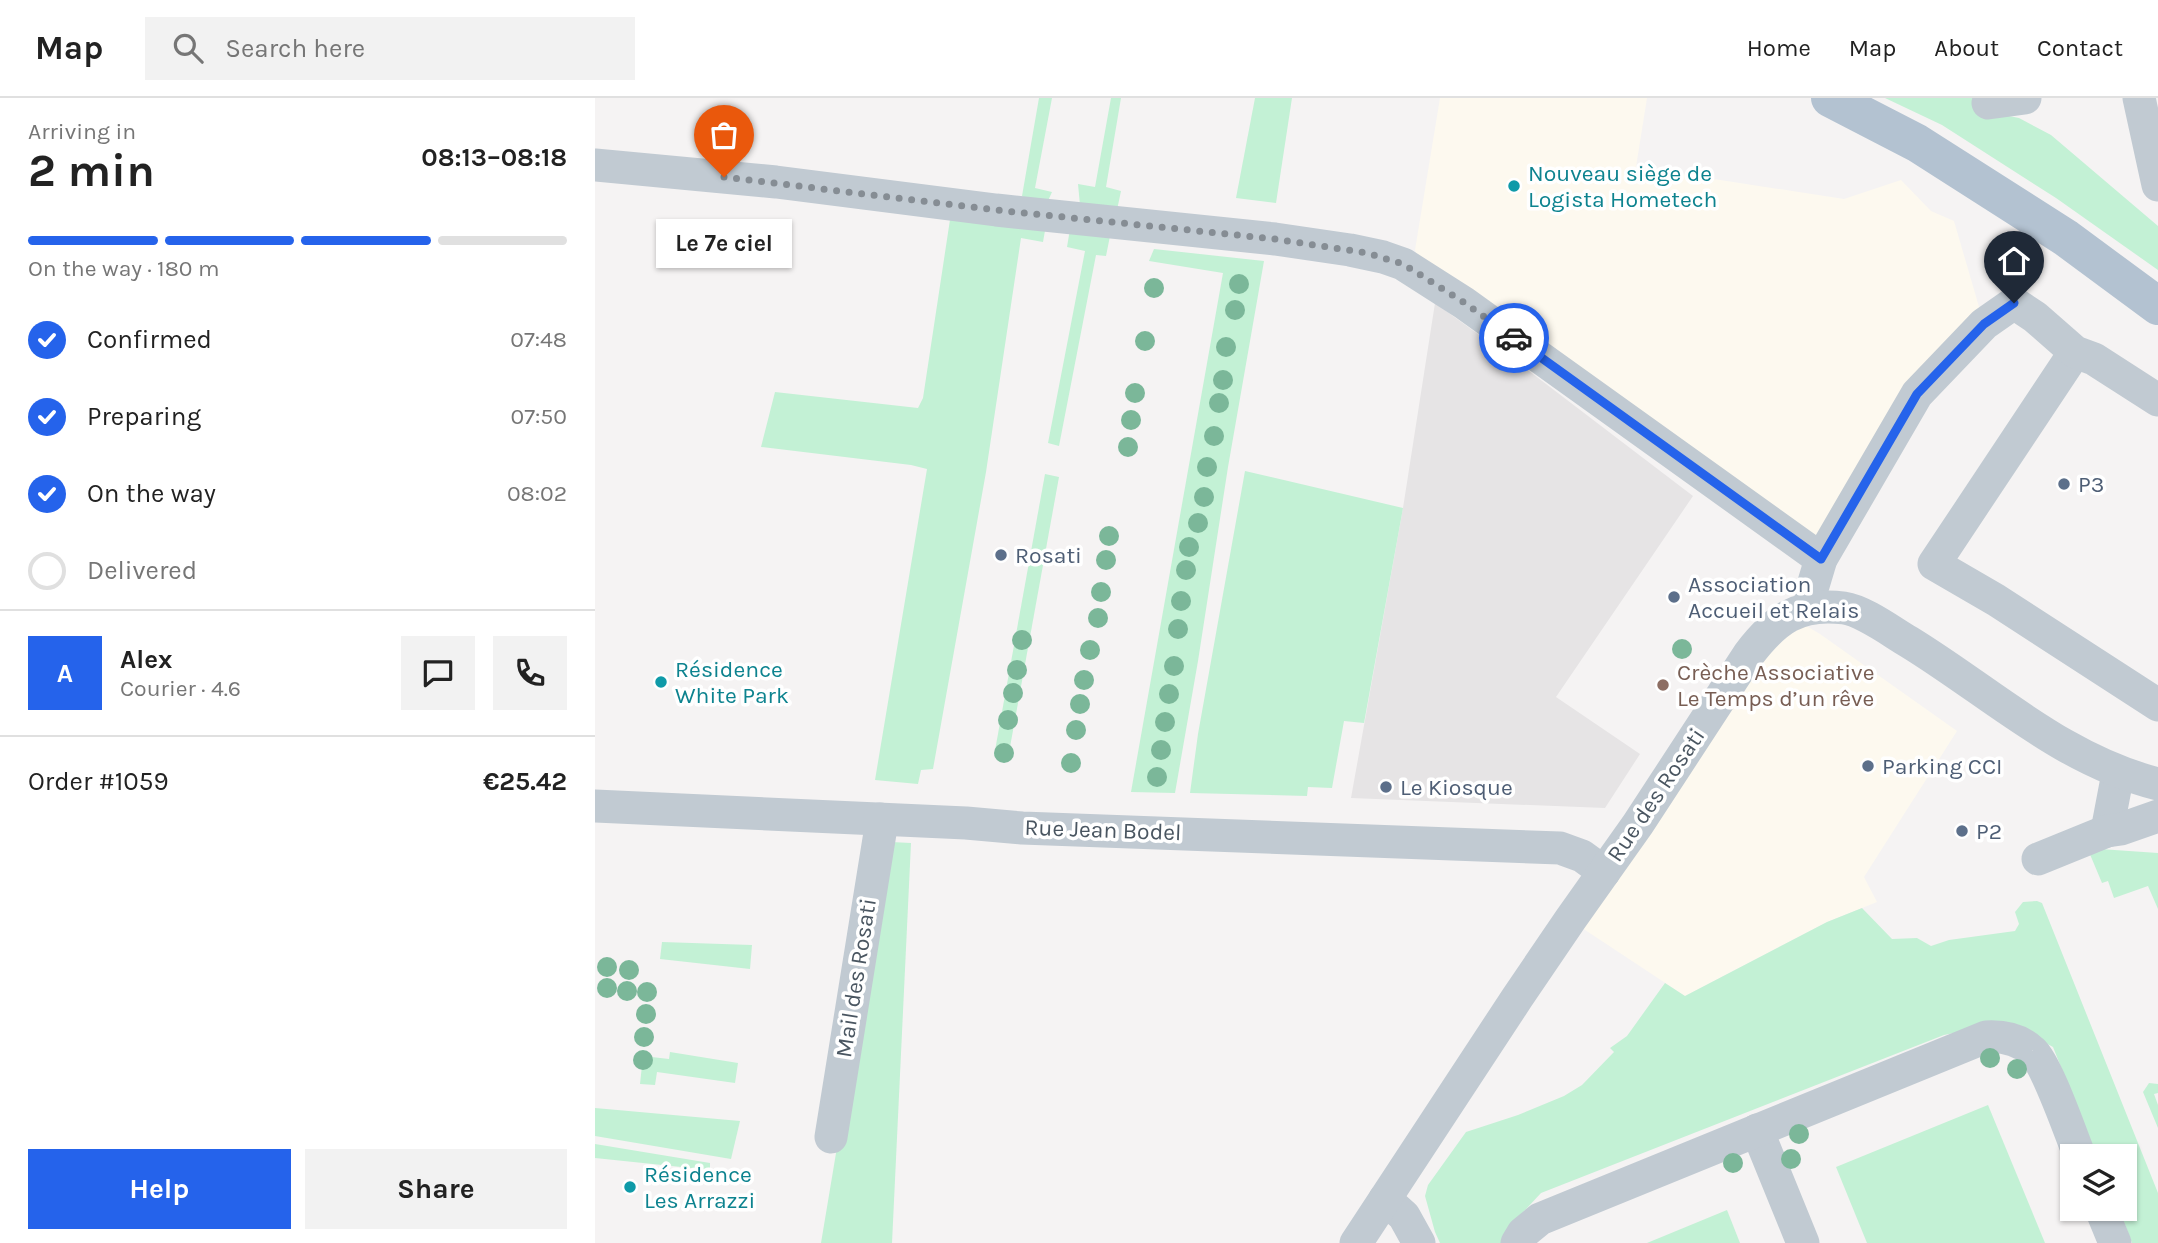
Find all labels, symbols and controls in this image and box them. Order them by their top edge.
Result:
search box [145,17,635,80]
text: Map [35,29,103,67]
icon: search [169,29,207,67]
text: Search here [225,33,365,64]
text: Home [1747,34,1811,62]
text: Map [1849,34,1896,62]
text: About [1934,34,1999,62]
text: Contact [2037,34,2123,62]
pin [694,105,754,177]
icon: bag [705,116,743,154]
text: Arriving in [28,118,136,145]
text: 08:13–08:18 [421,142,567,173]
text: 2 min [28,144,155,198]
place label: Nouveau siège de Logista Hometech [1528,160,1718,213]
marker: Nouveau siège de Logista Hometech [1506,178,1522,194]
callout: Le 7e ciel [656,219,792,268]
text: Le 7e ciel [675,230,773,257]
pin [1984,231,2044,303]
icon: home [1995,242,2033,280]
text: On the way · 180 m [28,255,219,282]
courier [1479,303,1549,373]
icon: car [1495,319,1533,357]
icon: check [28,321,66,359]
text: Confirmed [87,324,212,355]
text: 07:48 [510,326,567,353]
icon: check [28,398,66,436]
text: Preparing [87,401,201,432]
text: 07:50 [511,403,567,430]
place label: P3 [2078,471,2104,498]
icon: check [28,475,66,513]
marker: P3 [2056,476,2072,492]
text: On the way [87,478,216,509]
text: 08:02 [507,480,567,507]
place label: Rosati [1015,542,1082,569]
marker: Rosati [993,547,1009,563]
text: Delivered [87,555,197,586]
place label: Association Accueil et Relais [1688,571,1859,624]
marker: Association Accueil et Relais [1666,589,1682,605]
button: chat [401,636,475,710]
button: phone [493,636,567,710]
text: Alex [120,644,172,675]
place label: Résidence White Park [675,656,789,709]
text: A [57,658,73,689]
place label: Crèche Associative Le Temps d’un rêve [1677,659,1874,712]
marker: Résidence White Park [653,674,669,690]
text: Courier · 4.6 [120,675,241,702]
marker: Crèche Associative Le Temps d’un rêve [1655,677,1671,693]
street label: Rue des Rosati [1601,723,1711,867]
place label: Parking CCI [1882,753,2002,780]
marker: Parking CCI [1860,758,1876,774]
text: Order #1059 [28,766,169,797]
text: €25.42 [483,766,567,797]
place label: Le Kiosque [1400,774,1513,801]
marker: Le Kiosque [1378,779,1394,795]
street label: Rue Jean Bodel [1024,814,1182,846]
place label: P2 [1976,818,2002,845]
marker: P2 [1954,823,1970,839]
street label: Mail des Rosati [830,896,882,1060]
map controls [2060,1144,2137,1221]
button: layers [2060,1144,2137,1221]
button: Help [28,1149,291,1229]
button: Share [305,1149,567,1229]
place label: Résidence Les Arrazzi [644,1161,755,1214]
marker: Résidence Les Arrazzi [622,1179,638,1195]

